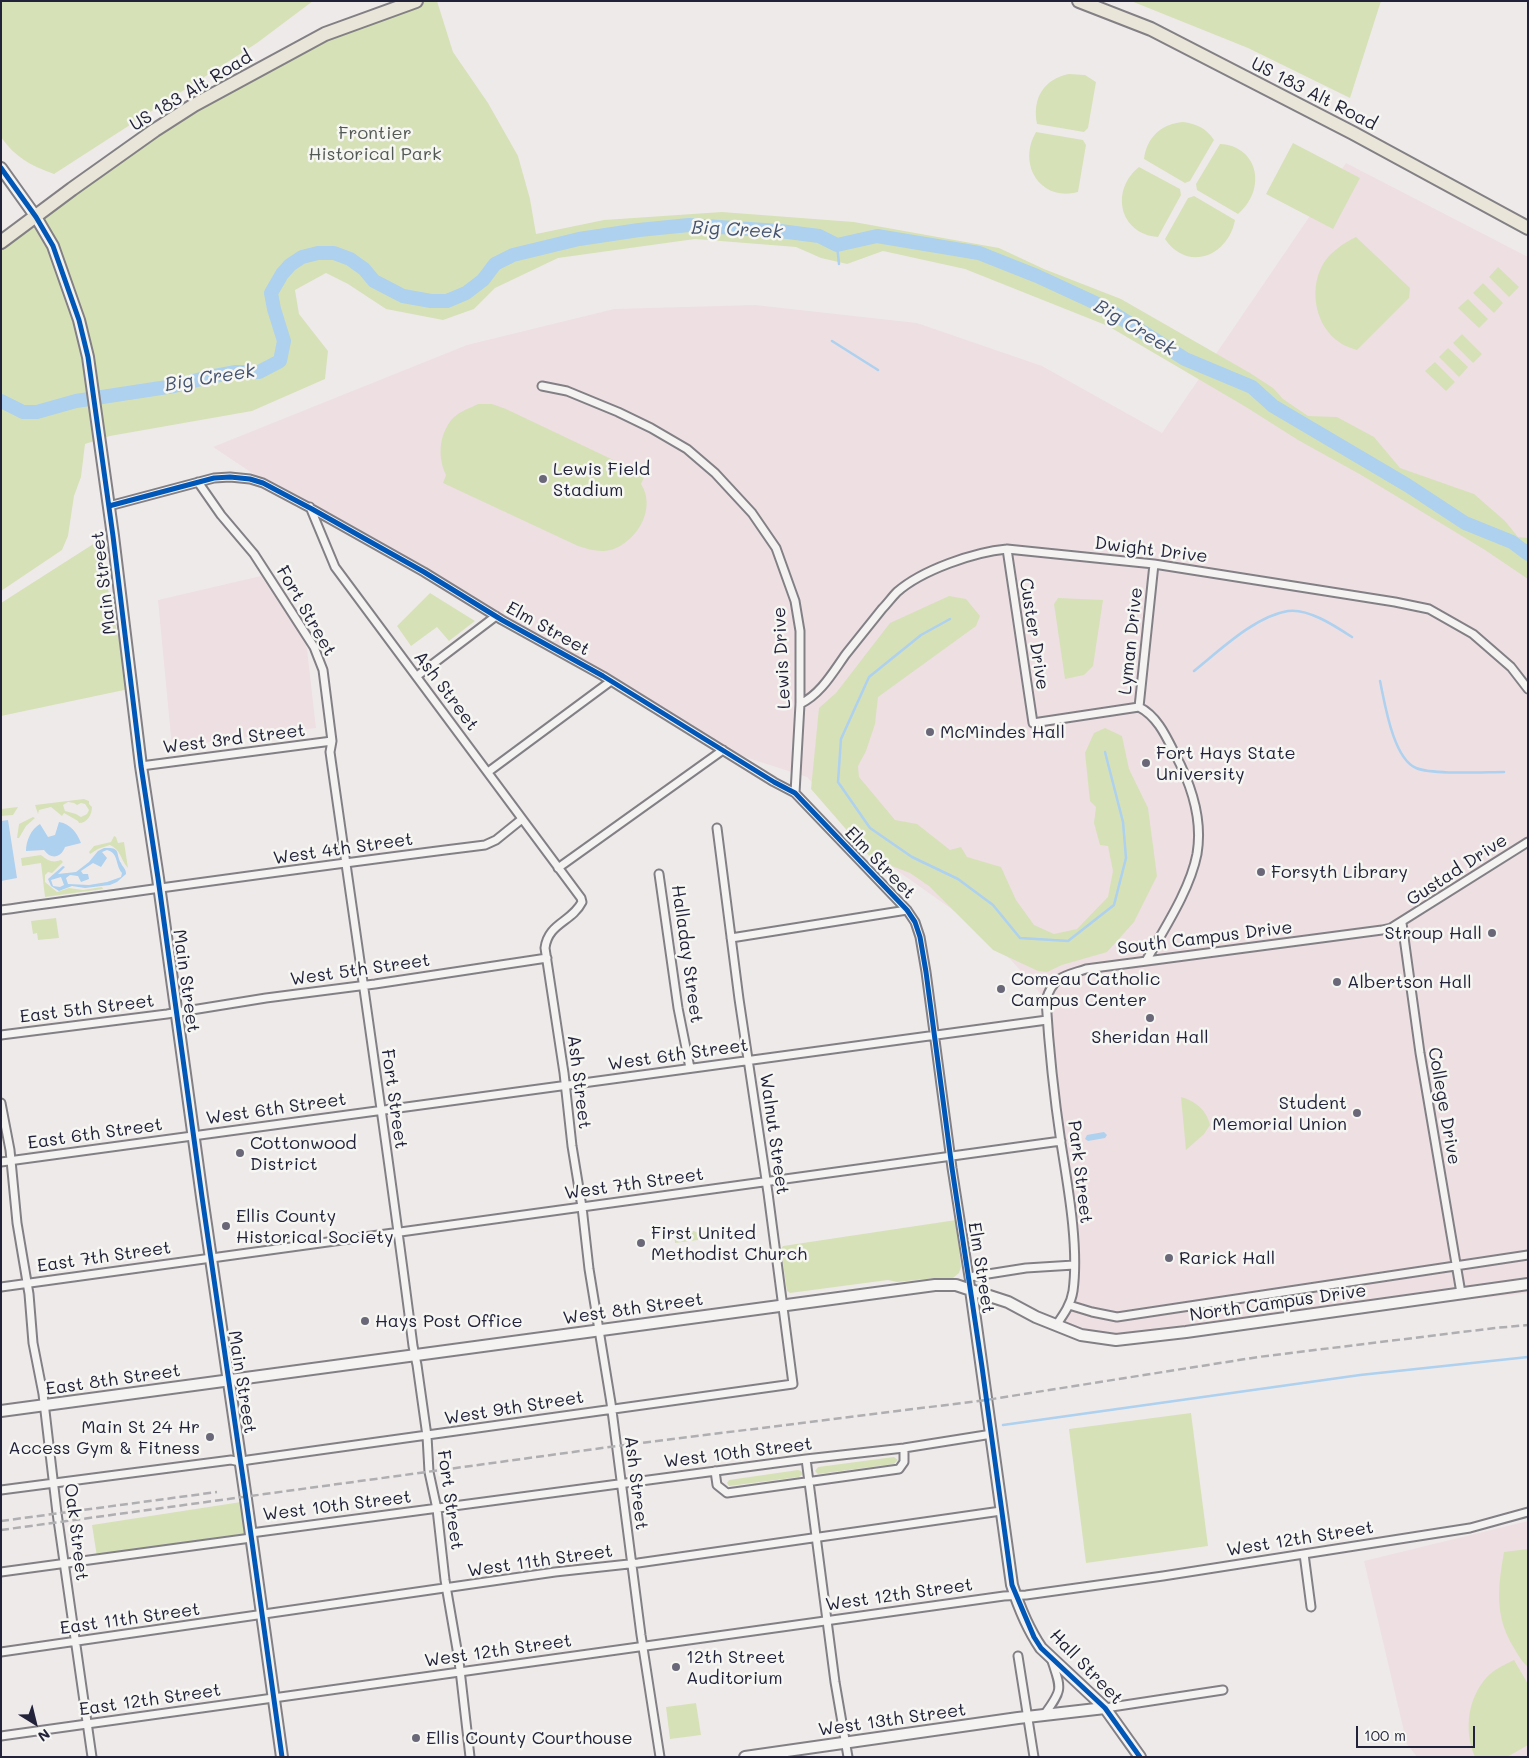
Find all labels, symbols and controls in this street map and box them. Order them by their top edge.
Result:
street label: US 183 Alt Road [126,46,256,136]
street label: US 183 Alt Road [1247,53,1381,135]
park label: Frontier Historical Park [308,122,442,164]
water label: Big Creek [691,216,783,244]
water label: Big Creek [1090,295,1180,361]
water label: Big Creek [163,360,257,396]
place label: Lewis Field Stadium [553,458,650,500]
marker: Lewis Field Stadium [537,473,549,485]
street label: Main Street [87,530,121,636]
street label: Dwight Drive [1093,532,1209,568]
street label: Fort Street [271,562,341,660]
street label: Custer Drive [1015,577,1053,691]
street label: Lyman Drive [1115,586,1147,696]
street label: Elm Street [502,597,594,661]
street label: Lewis Drive [769,606,795,710]
street label: Ash Street [409,647,483,735]
street label: West 3rd Street [162,720,306,758]
place label: McMindes Hall [940,721,1065,743]
marker: McMindes Hall [924,726,936,738]
place label: Fort Hays State University [1156,742,1296,784]
marker: Fort Hays State University [1140,757,1152,769]
street label: Elm Street [840,822,920,904]
street label: West 4th Street [272,828,414,870]
street label: Gustad Drive [1403,829,1511,911]
place label: Forsyth Library [1271,861,1408,883]
marker: Forsyth Library [1255,866,1267,878]
street label: Halladay Street [667,883,707,1025]
street label: South Campus Drive [1116,917,1294,959]
place label: Stroup Hall [1384,922,1482,944]
marker: Stroup Hall [1486,927,1498,939]
street label: Main Street [168,928,204,1034]
street label: West 5th Street [289,949,431,991]
place label: Comeau Catholic Campus Center [1011,968,1160,1011]
place label: Albertson Hall [1347,971,1472,993]
marker: Albertson Hall [1331,976,1343,988]
marker: Comeau Catholic Campus Center [995,983,1007,995]
street label: East 5th Street [18,990,156,1028]
marker: Sheridan Hall [1144,1012,1156,1024]
place label: Sheridan Hall [1091,1026,1209,1048]
street label: Ash Street [563,1034,595,1130]
street label: West 6th Street [606,1034,750,1076]
street label: College Drive [1423,1046,1465,1166]
street label: Fort Street [376,1048,412,1150]
street label: Walnut Street [755,1072,793,1196]
street label: West 6th Street [204,1088,348,1130]
place label: Student Memorial Union [1212,1092,1347,1134]
marker: Student Memorial Union [1351,1107,1363,1119]
street label: East 6th Street [26,1114,164,1154]
street label: Park Street [1063,1119,1097,1225]
place label: Cottonwood District [250,1132,357,1174]
marker: Cottonwood District [234,1147,246,1159]
street label: West 7th Street [563,1164,705,1204]
place label: Ellis County Historical Society [236,1205,394,1248]
marker: Ellis County Historical Society [220,1220,232,1232]
street label: Elm Street [963,1221,999,1315]
place label: First United Methodist Church [651,1222,807,1264]
street label: East 7th Street [36,1237,172,1277]
marker: First United Methodist Church [635,1237,647,1249]
place label: Rarick Hall [1179,1247,1275,1269]
marker: Rarick Hall [1163,1252,1175,1264]
street label: North Campus Drive [1188,1280,1368,1326]
street label: West 8th Street [561,1288,705,1330]
place label: Hays Post Office [375,1310,523,1332]
marker: Hays Post Office [359,1315,371,1327]
street label: Main Street [223,1329,261,1435]
street label: East 8th Street [44,1360,182,1400]
street label: West 9th Street [443,1386,585,1430]
place label: Main St 24 Hr Access Gym & Fitness [8,1416,200,1458]
marker: Main St 24 Hr Access Gym & Fitness [204,1431,216,1443]
street label: West 10th Street [662,1433,814,1473]
street label: Ash Street [620,1435,652,1531]
street label: Fort Street [432,1449,468,1551]
street label: Oak Street [59,1482,93,1582]
street label: West 10th Street [261,1486,413,1526]
street label: West 12th Street [1225,1517,1375,1561]
street label: West 11th Street [466,1540,614,1582]
street label: West 12th Street [824,1574,974,1616]
street label: East 11th Street [59,1598,201,1640]
street label: Hall Street [1045,1625,1127,1709]
street label: West 12th Street [423,1630,573,1672]
place label: 12th Street Auditorium [686,1646,785,1688]
marker: 12th Street Auditorium [670,1661,682,1673]
street label: East 12th Street [78,1679,222,1721]
north arrow [10,1698,60,1748]
street label: West 13th Street [817,1699,967,1741]
scale bar [1359,1716,1478,1748]
text: N [34,1725,54,1746]
text: 100 m [1364,1725,1406,1745]
place label: Ellis County Courthouse [426,1727,633,1749]
marker: Ellis County Courthouse [410,1732,422,1744]

